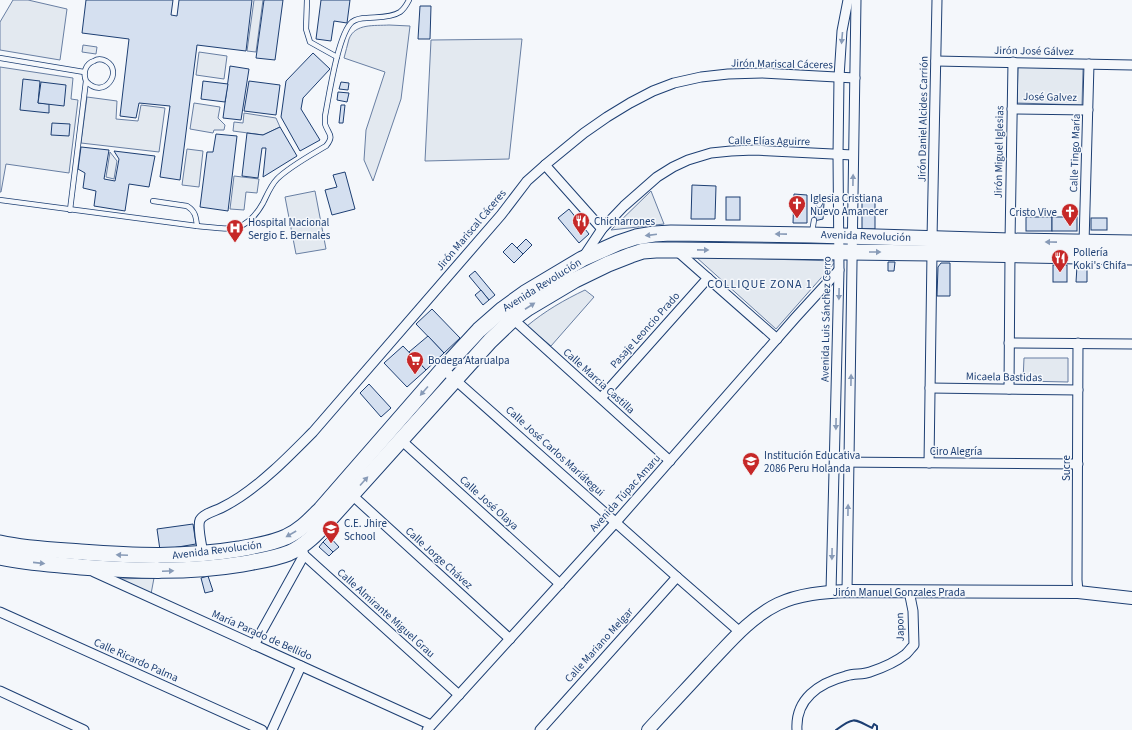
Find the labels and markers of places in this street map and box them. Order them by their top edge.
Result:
place label: Iglesia Cristiana Nuevo Amanecer [810,191,888,219]
church icon: Iglesia Cristiana Nuevo Amanecer [787,194,807,219]
church icon: Cristo Vive [1060,202,1080,227]
place label: Cristo Vive [1009,205,1058,220]
restaurant icon: Chicharrones [571,211,591,236]
place label: Chicharrones [594,214,655,229]
place label: Hospital Nacional Sergio E. Bernales [248,215,331,243]
hospital icon: Hospital Nacional Sergio E. Bernales [225,218,245,243]
place label: Pollería Koki's Chifa [1073,245,1126,273]
restaurant icon: Pollería Koki's Chifa [1050,248,1070,273]
supermarket icon: Bodega Atarualpa [405,350,425,375]
place label: Bodega Atarualpa [428,353,510,368]
place label: Institución Educativa 2086 Peru Holanda [764,448,860,476]
school or university icon: Institución Educativa 2086 Peru Holanda [741,451,761,476]
place label: C.E. Jhire School [344,516,387,544]
school or university icon: C.E. Jhire School [321,519,341,544]

